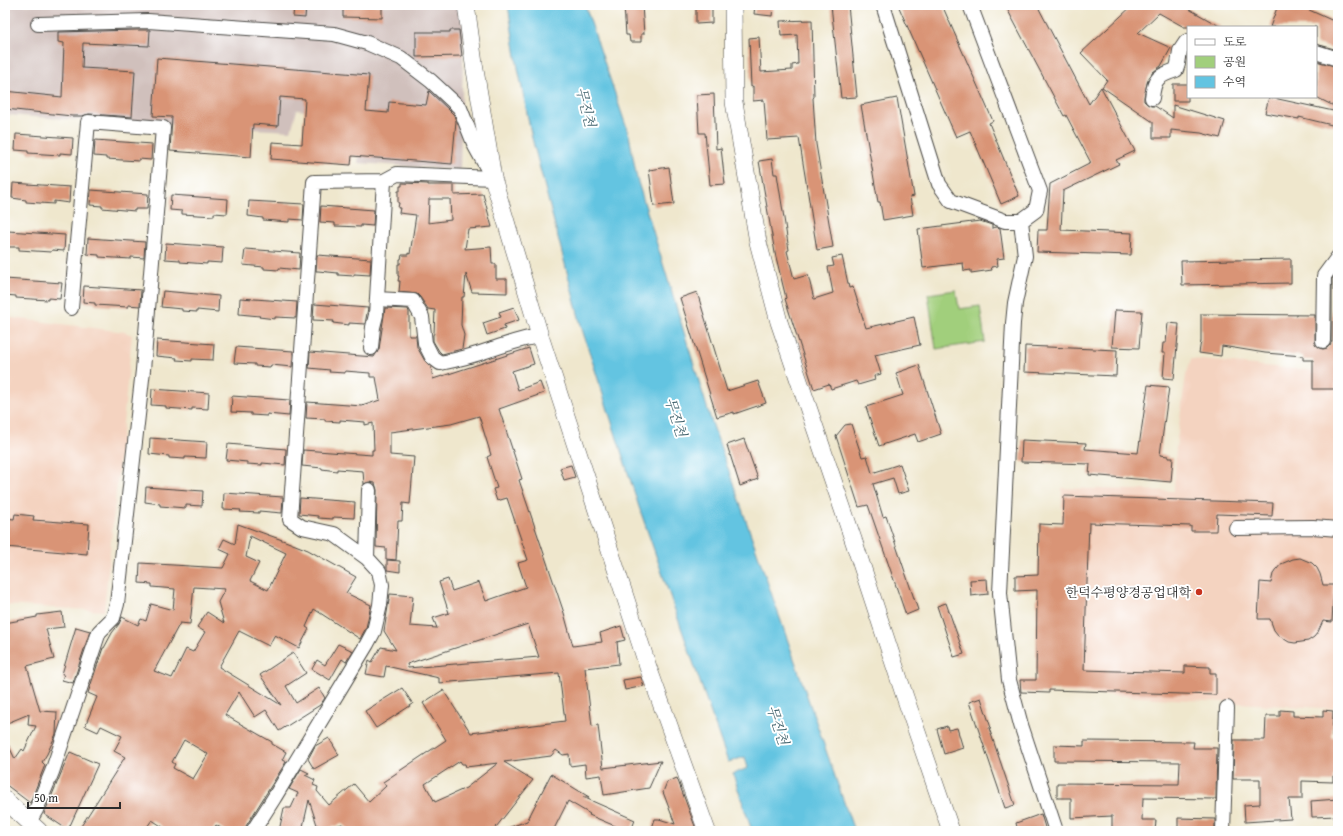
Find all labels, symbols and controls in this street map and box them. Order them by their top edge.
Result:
legend [1187,26,1317,98]
text: 도로 [1223,33,1247,50]
text: 공원 [1223,53,1246,70]
text: 수역 [1223,73,1246,90]
water label: 무진천 [571,85,601,131]
water label: 무진천 [660,395,692,441]
place label: 한덕수평양경공업대학 [1065,583,1191,602]
marker: 한덕수평양경공업대학 [1194,587,1204,597]
water label: 무진천 [762,703,794,749]
scale bar [28,784,120,810]
text: 50 m [34,789,58,806]

